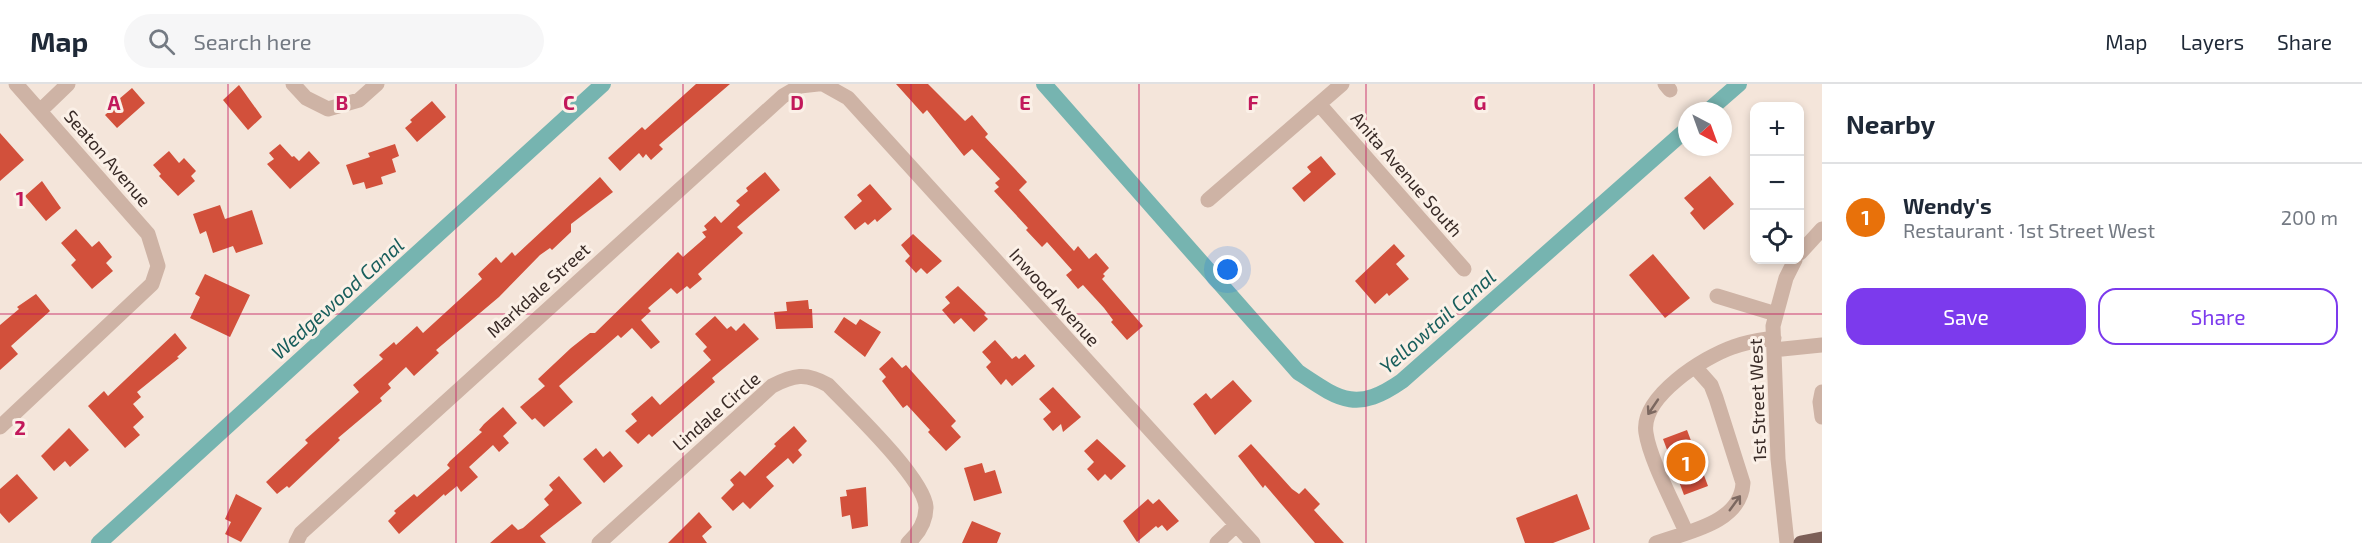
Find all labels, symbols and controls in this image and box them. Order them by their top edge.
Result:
search box [124,14,544,68]
text: Map [30,24,88,58]
icon: search [145,25,178,58]
text: Search here [193,28,312,54]
text: Map [2105,29,2147,54]
text: Layers [2180,29,2244,54]
text: Share [2277,29,2332,54]
text: A [107,90,121,114]
text: B [336,90,348,114]
text: C [563,90,575,114]
text: D [790,90,804,114]
text: E [1019,90,1031,114]
text: F [1247,90,1259,114]
text: G [1474,90,1486,114]
north arrow [1678,102,1732,156]
map controls [1750,102,1804,264]
button: + [1750,102,1804,156]
street label: Seaton Avenue [60,105,156,211]
street label: Anita Avenue South [1347,107,1467,241]
text: Nearby [1846,108,1935,139]
button: − [1750,156,1804,210]
text: 1 [16,186,24,210]
text: Wendy's [1903,192,1992,218]
text: 1 [1861,205,1870,229]
text: 200 m [2281,205,2338,229]
button: locate [1750,210,1804,264]
text: Restaurant · 1st Street West [1903,218,2155,242]
water label: Wedgewood Canal [266,232,408,364]
street label: Markdale Street [482,238,594,342]
street label: Inwood Avenue [1005,243,1105,351]
your location [1213,255,1242,284]
water label: Yellowtail Canal [1374,264,1500,378]
button: Save [1846,288,2086,345]
button: Share [2098,288,2338,345]
street label: 1st Street West [1744,338,1770,462]
street label: Lindale Circle [668,367,764,455]
one-way arrow [1647,398,1659,414]
text: 2 [14,415,26,439]
pin: 1 [1666,440,1706,484]
one-way arrow [1729,495,1742,511]

